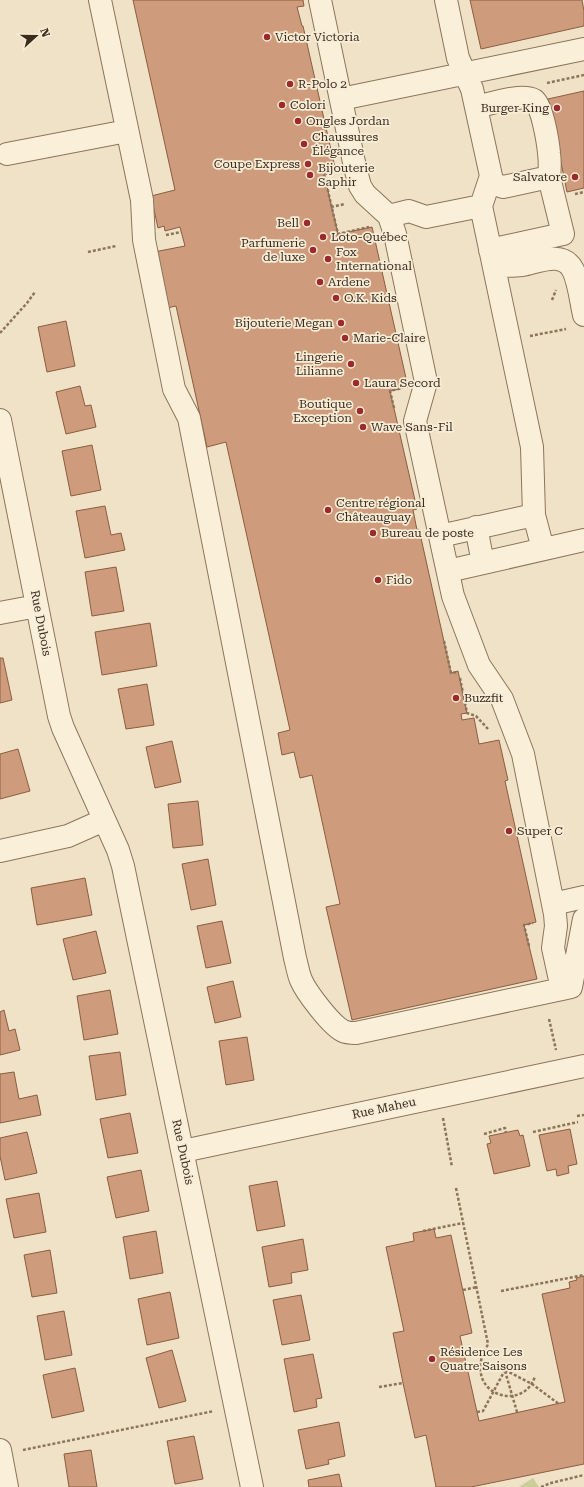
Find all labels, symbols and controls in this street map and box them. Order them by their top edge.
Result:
north arrow [16,16,56,56]
text: N [37,26,53,39]
place label: Victor Victoria [275,30,360,44]
marker: Victor Victoria [262,32,272,42]
place label: R-Polo 2 [298,77,347,91]
marker: R-Polo 2 [285,79,295,89]
place label: Colori [290,98,326,112]
marker: Colori [277,100,287,110]
place label: Burger King [481,101,549,115]
marker: Burger King [552,103,562,113]
place label: Ongles Jordan [306,114,390,128]
marker: Ongles Jordan [293,116,303,126]
place label: Chaussures Élégance [312,130,378,158]
marker: Chaussures Élégance [299,139,309,149]
place label: Coupe Express [214,157,300,171]
marker: Coupe Express [303,159,313,169]
place label: Bijouterie Saphir [318,161,375,189]
marker: Bijouterie Saphir [305,170,315,180]
place label: Salvatore [513,170,567,184]
marker: Salvatore [570,172,580,182]
place label: Bell [277,216,299,230]
marker: Bell [302,218,312,228]
place label: Loto-Québec [331,230,408,244]
marker: Loto-Québec [318,232,328,242]
place label: Parfumerie de luxe [241,236,305,264]
marker: Parfumerie de luxe [308,245,318,255]
place label: Fox International [336,245,412,273]
marker: Fox International [323,254,333,264]
place label: Ardene [328,275,370,289]
marker: Ardene [315,277,325,287]
place label: O.K. Kids [344,291,397,305]
marker: O.K. Kids [331,293,341,303]
place label: Bijouterie Megan [235,316,333,330]
marker: Bijouterie Megan [336,318,346,328]
place label: Marie-Claire [353,331,426,345]
marker: Marie-Claire [340,333,350,343]
place label: Lingerie Lilianne [296,350,343,378]
marker: Lingerie Lilianne [346,359,356,369]
place label: Laura Secord [364,376,441,390]
marker: Laura Secord [351,378,361,388]
place label: Boutique Exception [293,397,352,425]
marker: Boutique Exception [355,406,365,416]
place label: Wave Sans-Fil [371,420,453,434]
marker: Wave Sans-Fil [358,422,368,432]
place label: Centre régional Châteauguay [336,496,426,524]
marker: Centre régional Châteauguay [323,505,333,515]
place label: Bureau de poste [381,526,474,540]
marker: Bureau de poste [368,528,378,538]
place label: Fido [386,573,412,587]
marker: Fido [373,575,383,585]
street label: Rue Dubois [28,589,54,657]
place label: Buzzfit [464,691,504,705]
marker: Buzzfit [451,693,461,703]
place label: Super C [517,824,563,838]
marker: Super C [504,826,514,836]
street label: Rue Maheu [351,1094,418,1122]
street label: Rue Dubois [169,1118,197,1186]
place label: Résidence Les Quatre Saisons [440,1345,527,1373]
marker: Résidence Les Quatre Saisons [427,1354,437,1364]

